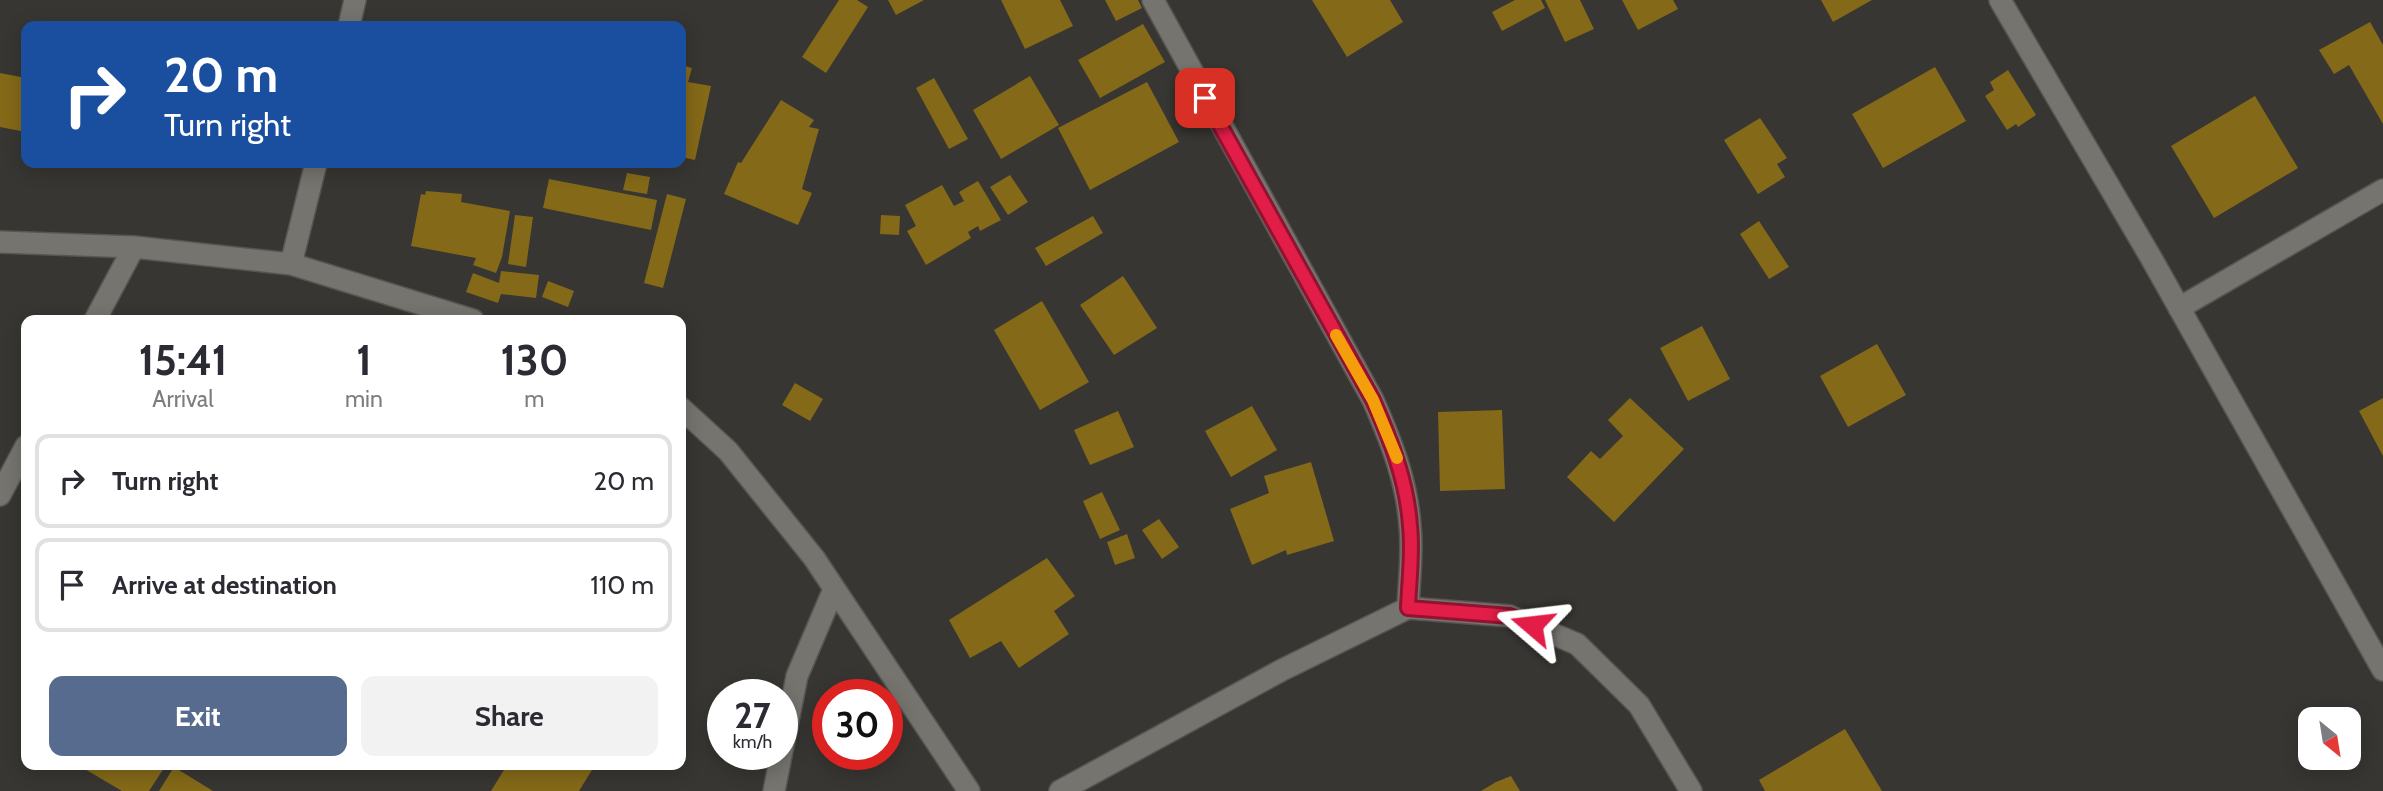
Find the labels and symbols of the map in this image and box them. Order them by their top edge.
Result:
pin [1175,68,1235,128]
position arrow [1495,588,1569,662]
speed limit sign: 30 [812,679,903,770]
north arrow [2298,707,2361,770]

